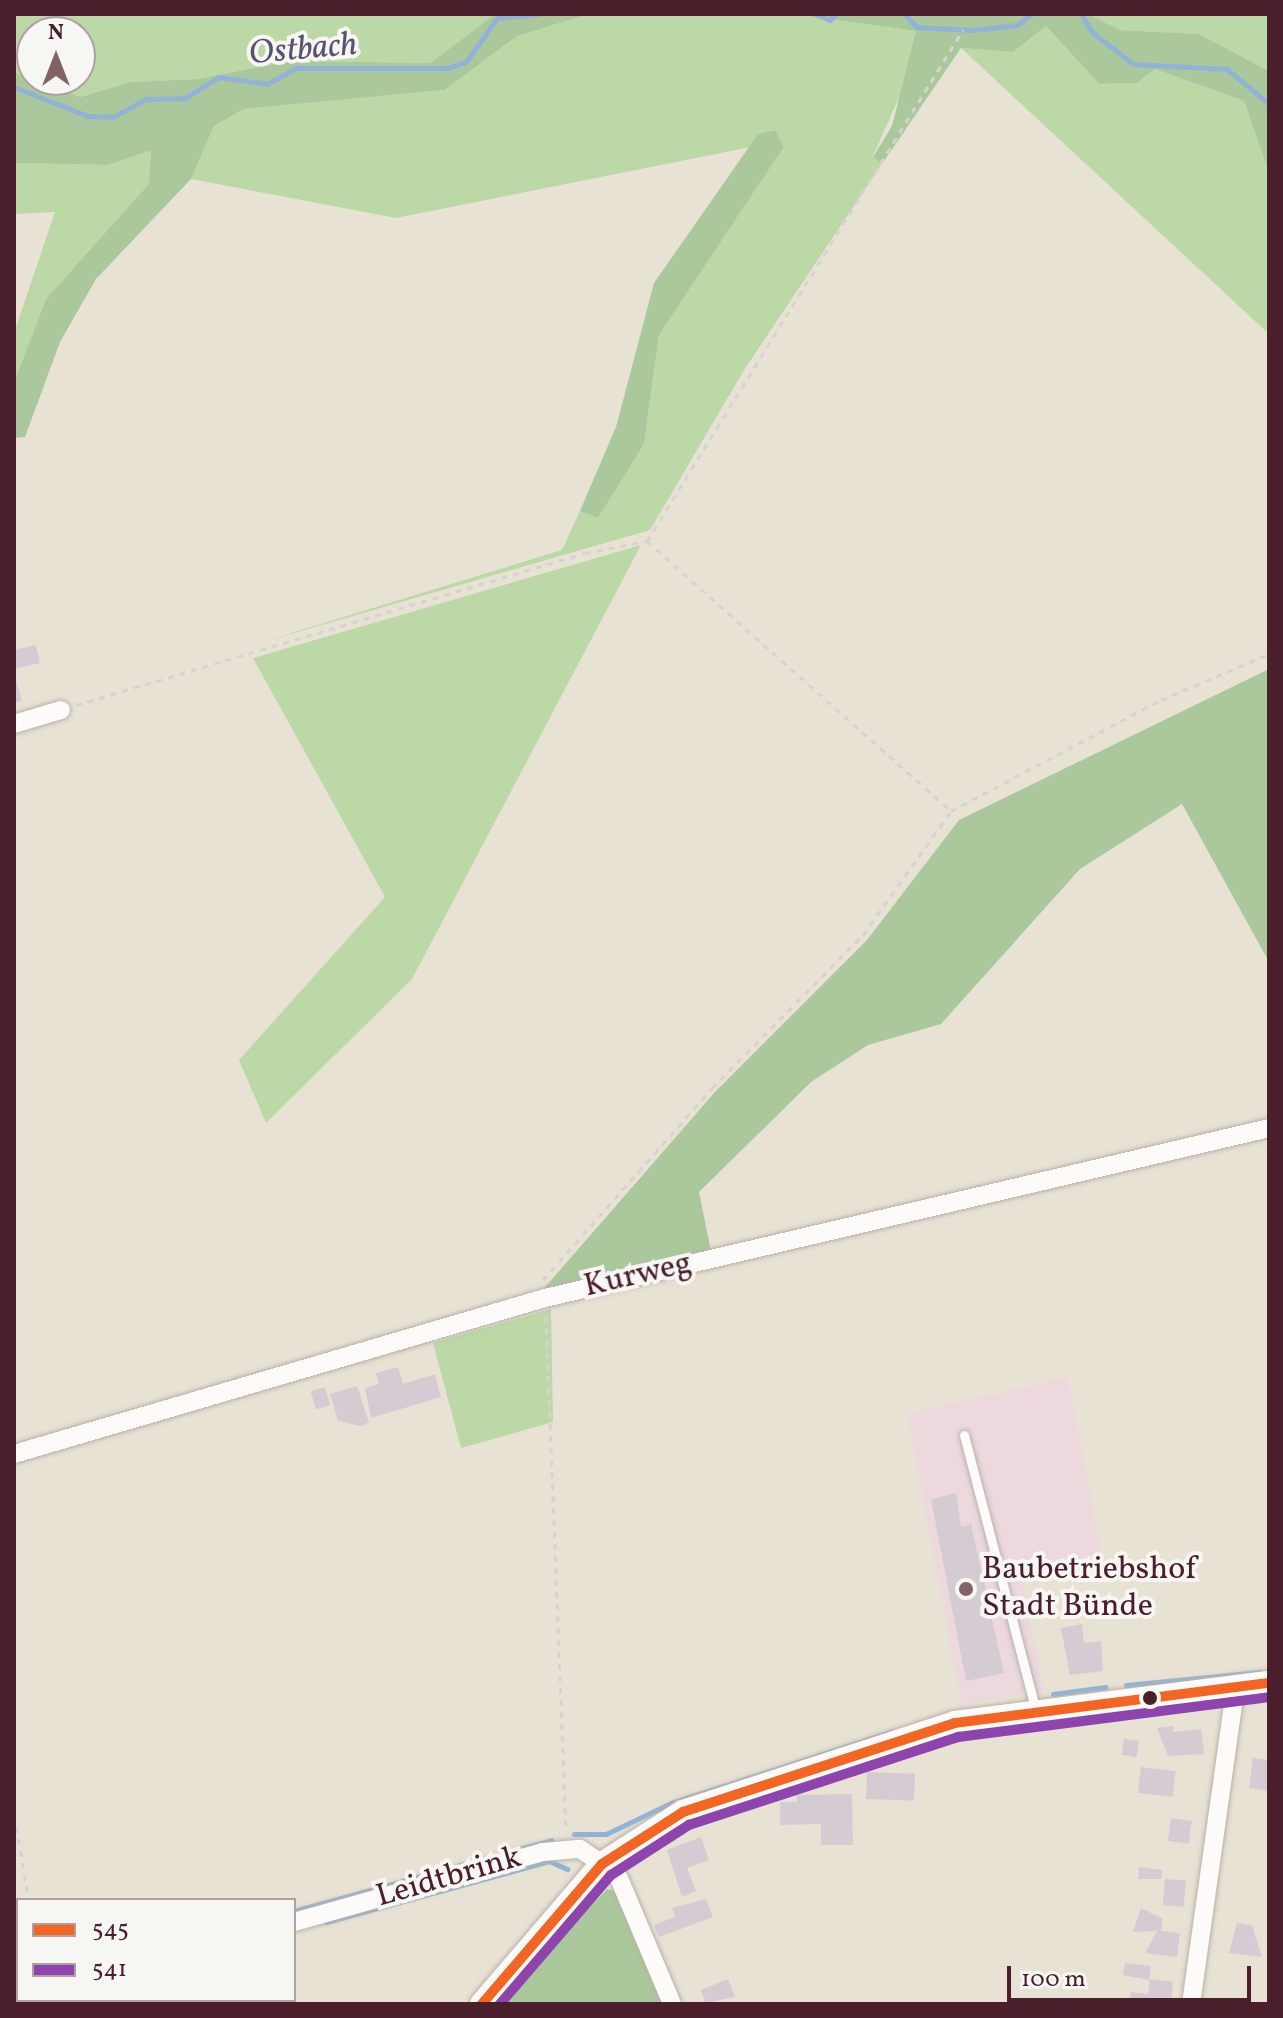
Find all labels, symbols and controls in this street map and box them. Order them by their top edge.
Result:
north arrow [16,16,96,96]
text: N [48,18,64,49]
water label: Ostbach [247,25,359,75]
street label: Kurweg [581,1245,695,1307]
place label: Baubetriebshof Stadt Bünde [982,1552,1196,1627]
marker: Baubetriebshof Stadt Bünde [957,1580,975,1598]
unlabelled marker [1142,1690,1158,1706]
street label: Leidtbrink [372,1839,526,1917]
legend [16,1898,296,2002]
text: 545 [92,1913,129,1947]
scale bar [1011,1950,1255,2000]
text: 541 [92,1953,127,1987]
text: 100 m [1021,1963,1086,1997]

